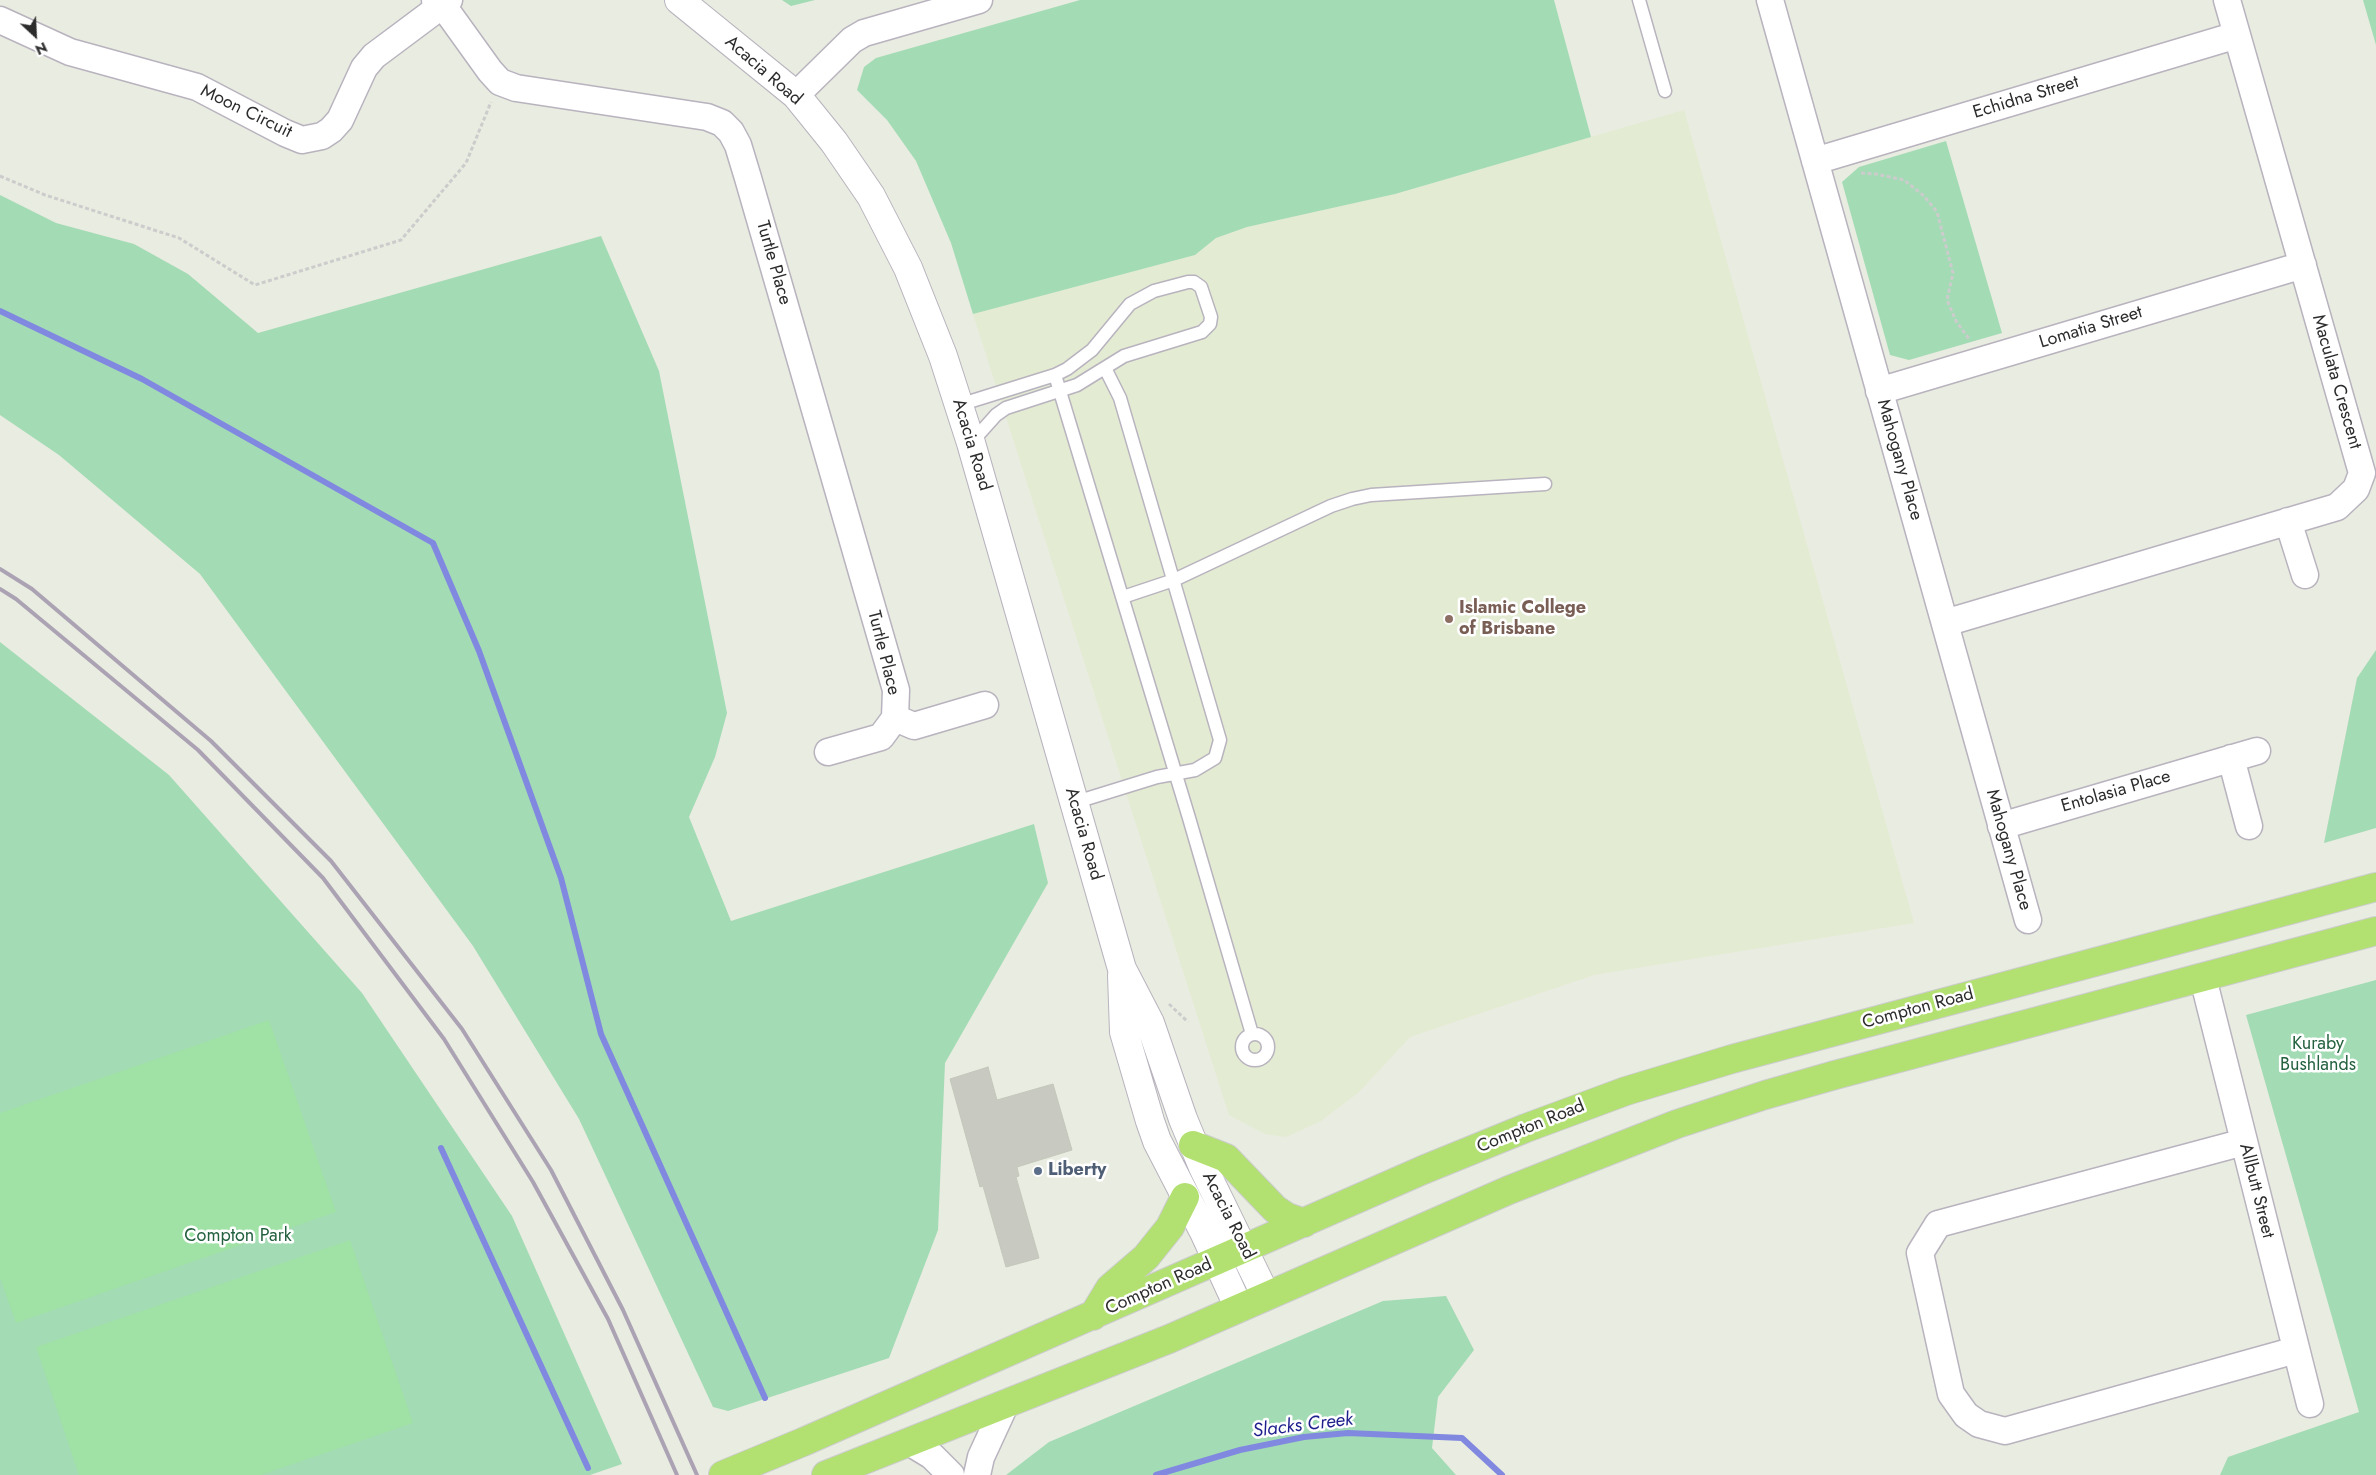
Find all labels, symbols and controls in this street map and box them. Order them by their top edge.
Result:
north arrow [10,10,60,60]
street label: Acacia Road [720,32,806,110]
text: N [32,37,51,60]
street label: Echidna Street [1971,72,2081,124]
street label: Moon Circuit [197,81,295,143]
street label: Turtle Place [751,219,795,307]
street label: Lomatia Street [2037,302,2145,354]
street label: Maculata Crescent [2306,312,2366,452]
street label: Acacia Road [947,396,995,494]
street label: Mahogany Place [1871,397,1927,523]
place label: Islamic College of Brisbane [1459,598,1586,640]
street label: Turtle Place [862,609,904,697]
marker: Islamic College of Brisbane [1443,613,1455,625]
street label: Entolasia Place [2059,766,2173,818]
street label: Acacia Road [1059,785,1107,883]
street label: Mahogany Place [1980,787,2036,913]
street label: Compton Road [1860,984,1976,1034]
park label: Kuraby Bushlands [2280,1034,2356,1076]
street label: Compton Road [1474,1096,1588,1158]
street label: Allbutt Street [2234,1141,2278,1241]
place label: Liberty [1048,1160,1106,1182]
marker: Liberty [1032,1165,1044,1177]
street label: Acacia Road [1197,1169,1259,1263]
park label: Compton Park [184,1226,292,1248]
street label: Compton Road [1102,1254,1216,1320]
water label: Slacks Creek [1252,1409,1354,1443]

